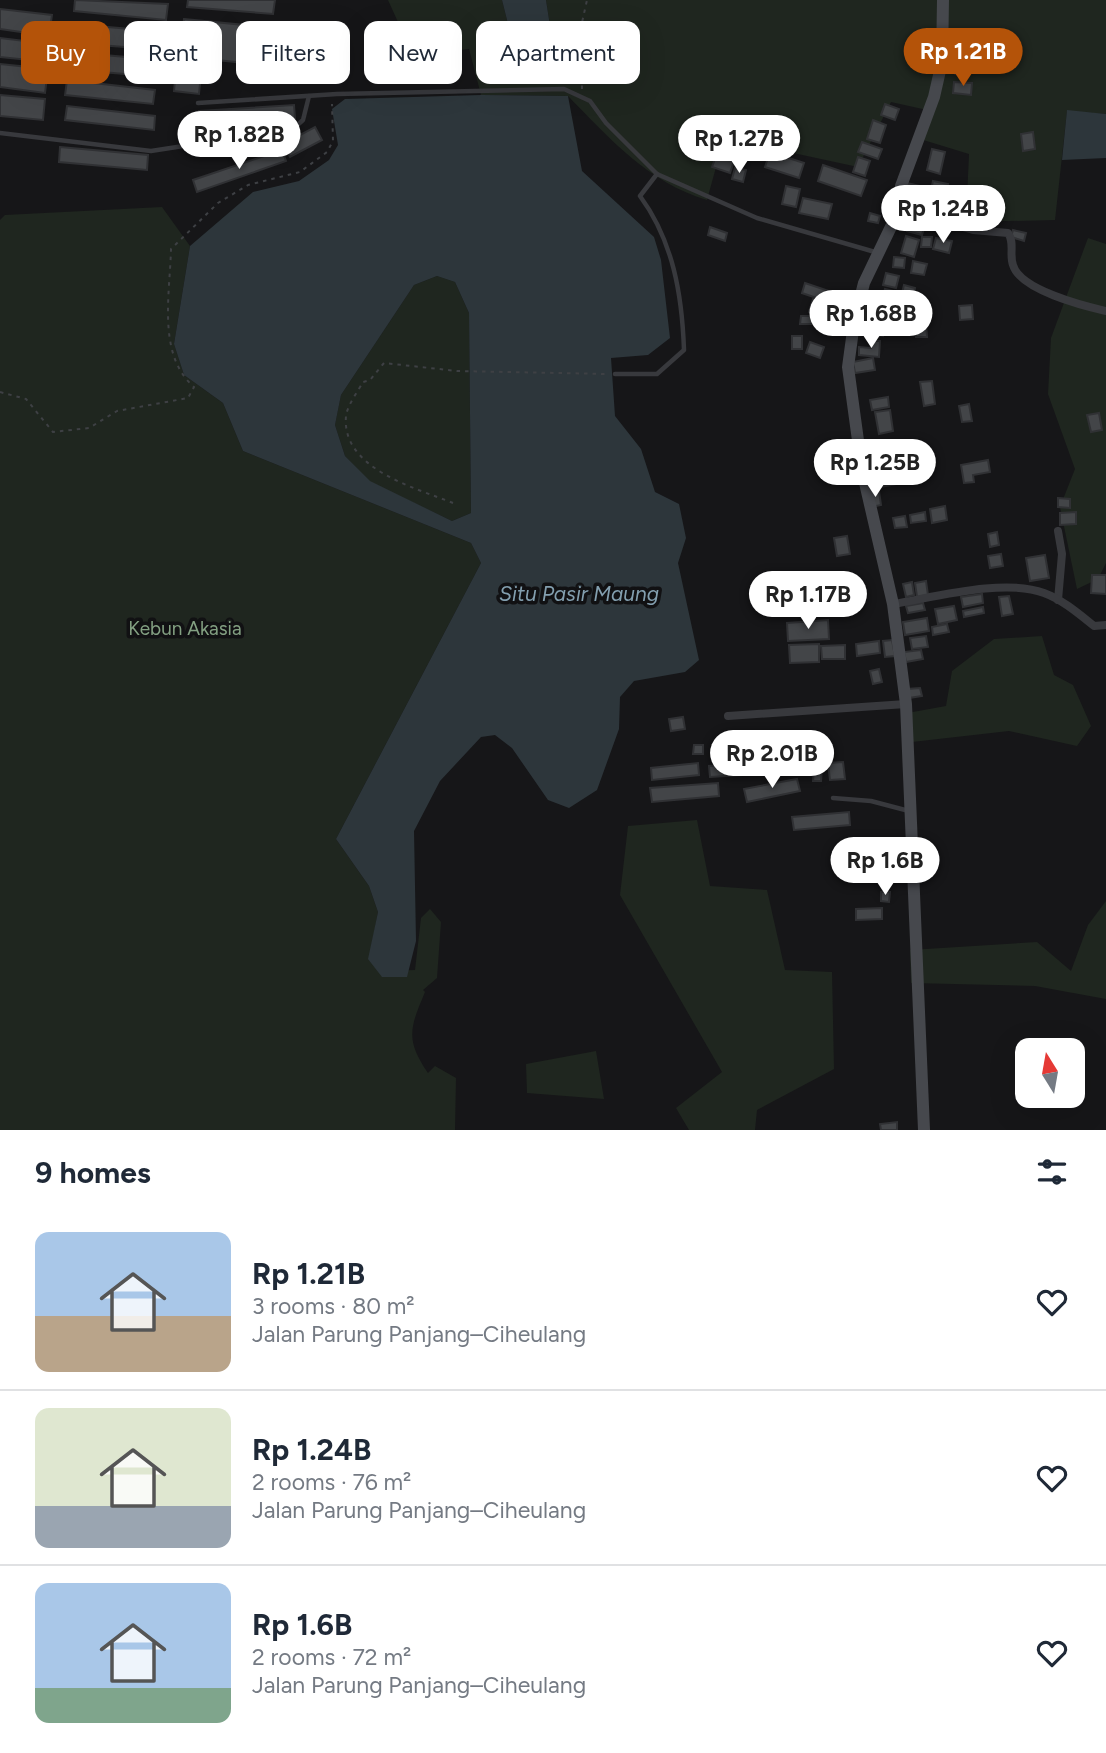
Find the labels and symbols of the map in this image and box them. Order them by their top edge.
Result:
pin: Rp 1.21B [891,28,1035,88]
pin: Rp 1.82B [167,111,311,171]
pin: Rp 1.27B [667,116,811,175]
pin: Rp 1.24B [871,186,1015,245]
pin: Rp 1.68B [799,290,943,350]
pin: Rp 1.25B [803,440,947,499]
pin: Rp 1.17B [736,572,880,631]
water label: Situ Pasir Maung [499,581,659,606]
park label: Kebun Akasia [128,617,242,640]
pin: Rp 2.01B [700,730,844,790]
pin: Rp 1.6B [820,838,950,897]
north arrow [1015,1038,1085,1108]

